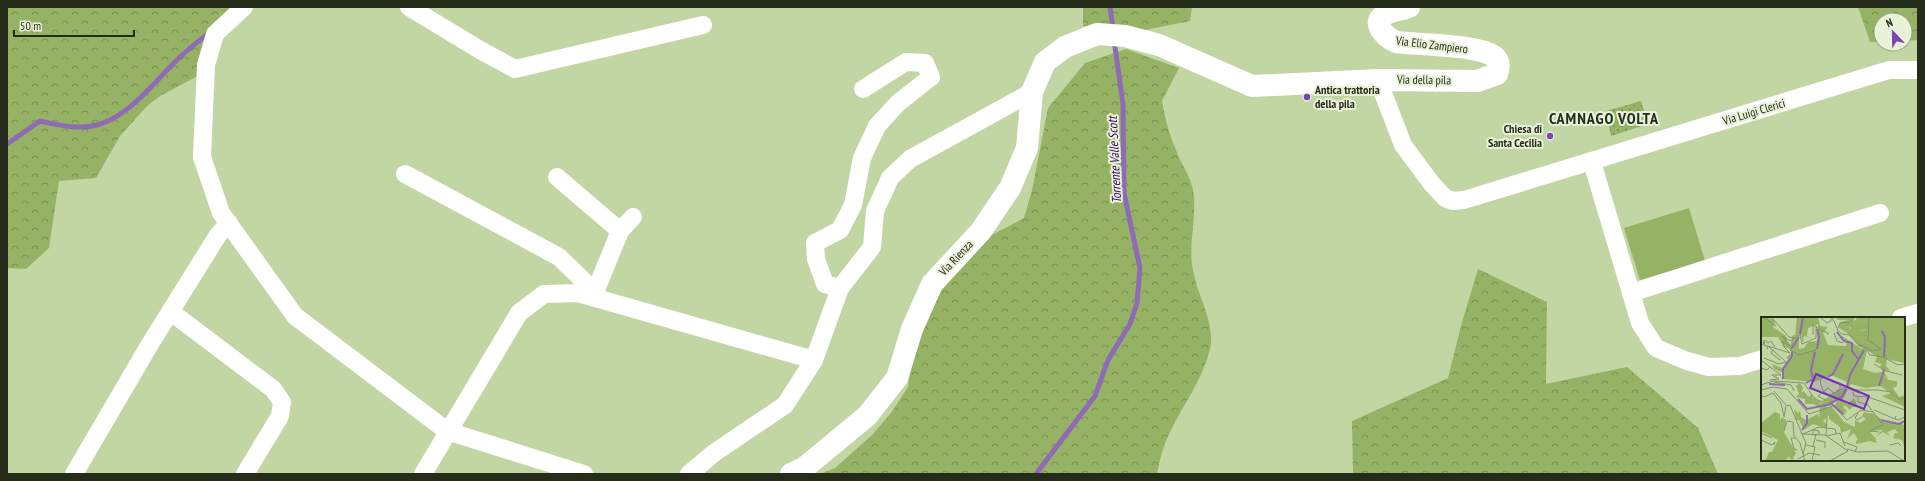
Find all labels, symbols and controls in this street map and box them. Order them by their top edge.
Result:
scale bar [14,12,134,38]
north arrow [1873,12,1913,52]
text: N [1884,15,1895,30]
text: 50 m [20,18,41,33]
street label: Via Elio Zampiero [1394,33,1469,56]
street label: Via della pila [1396,72,1451,87]
place label: Antica trattoria della pila [1314,82,1380,111]
marker: Antica trattoria della pila [1302,92,1312,102]
street label: Via Luigi Clerici [1720,95,1787,128]
district label: CAMNAGO VOLTA [1549,108,1659,128]
water label: Torrente Valle Scott [1104,115,1125,204]
place label: Chiesa di Santa Cecilia [1488,121,1542,150]
marker: Chiesa di Santa Cecilia [1545,131,1555,141]
street label: Via Rienza [935,237,976,279]
inset map [1761,317,1905,461]

